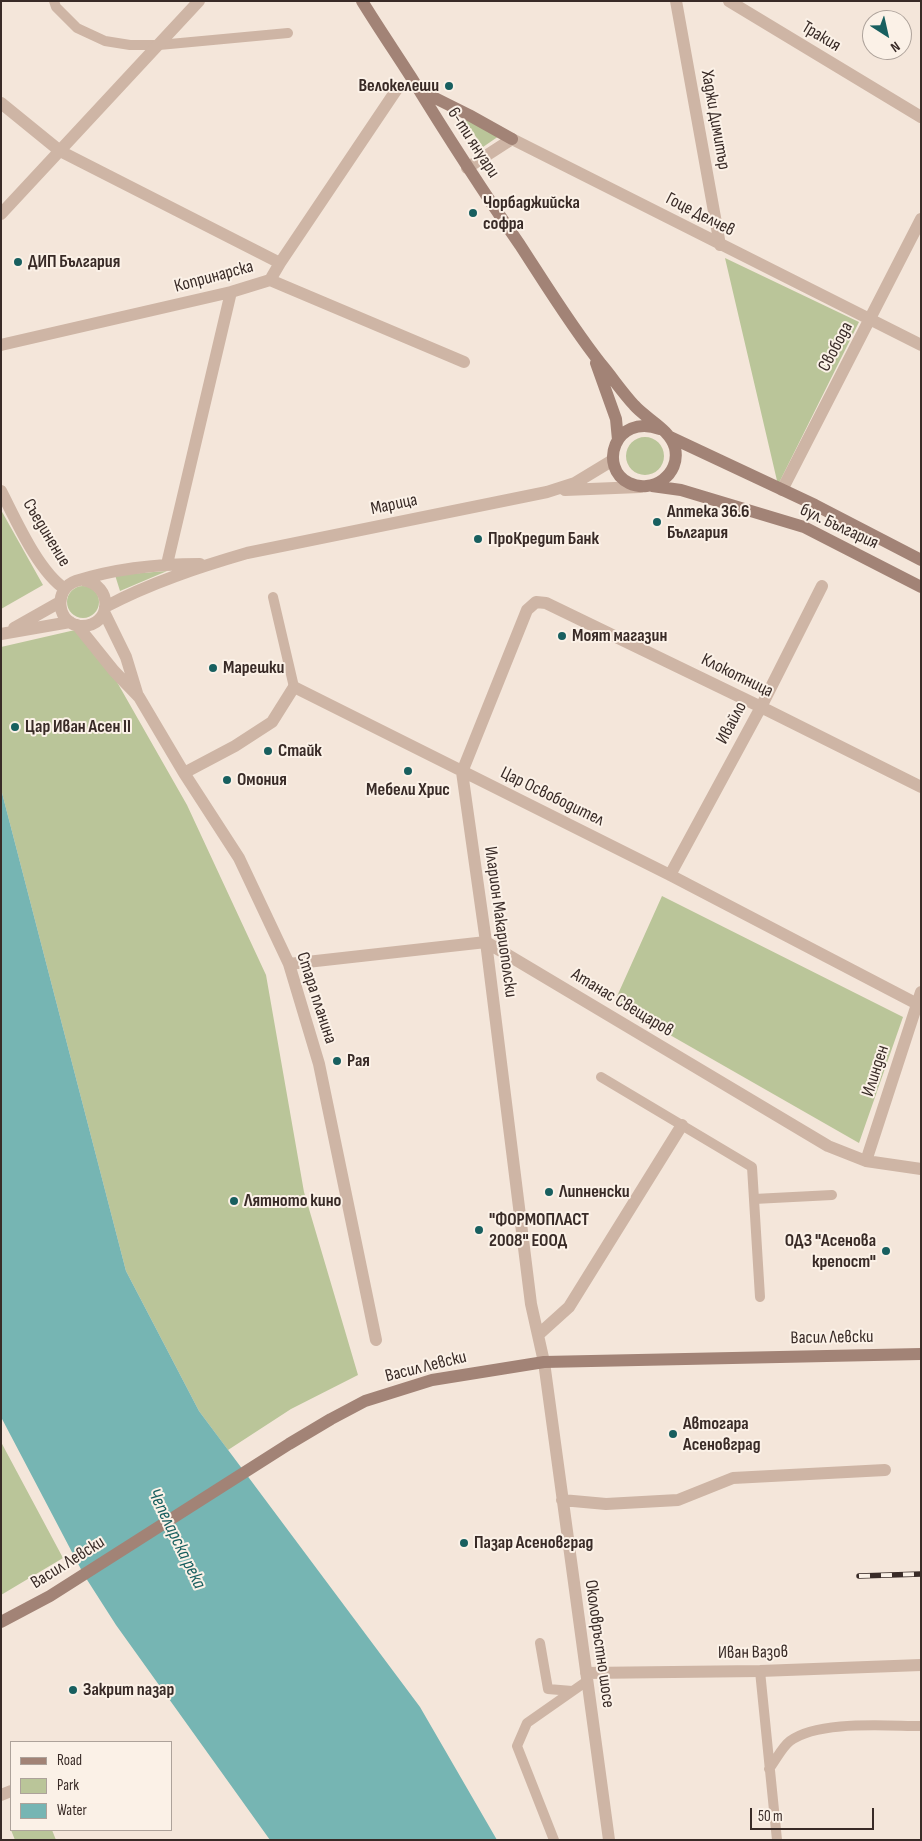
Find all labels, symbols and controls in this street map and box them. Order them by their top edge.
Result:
north arrow [862,10,912,60]
street label: Тракия [798,17,844,57]
text: N [887,38,903,56]
street label: Хаджи Димитър [696,68,734,172]
place label: Велокелеши [358,75,439,97]
marker: Велокелеши [443,80,455,92]
street label: 6-ти януари [442,104,504,182]
street label: Гоце Делчев [662,188,738,242]
place label: Чорбаджийска софра [483,192,580,234]
marker: Чорбаджийска софра [467,207,479,219]
place label: ДИП България [28,251,120,273]
marker: ДИП България [12,256,24,268]
street label: Копринарска [172,256,256,298]
street label: Свобода [814,319,858,375]
street label: Марица [369,490,419,520]
street label: Съединение [17,495,75,571]
street label: бул. България [796,499,882,555]
place label: Аптека 36.6 България [667,501,750,544]
marker: Аптека 36.6 България [651,516,663,528]
place label: ПроКредит Банк [488,528,599,550]
marker: ПроКредит Банк [472,533,484,545]
place label: Моят магазин [572,625,667,647]
marker: Моят магазин [556,630,568,642]
street label: Клокотница [697,649,777,703]
place label: Марешки [223,657,284,679]
marker: Марешки [207,662,219,674]
street label: Ивайло [712,698,752,748]
place label: Цар Иван Асен II [25,716,131,738]
marker: Цар Иван Асен II [9,721,21,733]
place label: Стайк [278,740,322,762]
marker: Стайк [262,745,274,757]
street label: Цар Освободител [497,763,607,831]
marker: Мебели Хрис [402,765,414,777]
place label: Омония [237,769,287,791]
marker: Омония [221,774,233,786]
place label: Мебели Хрис [366,779,450,801]
street label: Иларион Макариополски [479,845,521,999]
street label: Стара планина [291,949,341,1047]
street label: Атанас Свещаров [567,964,677,1042]
street label: Илинден [858,1043,894,1099]
place label: Рая [347,1050,370,1072]
marker: Рая [331,1055,343,1067]
place label: Липненски [559,1181,630,1203]
marker: Липненски [543,1186,555,1198]
place label: Лятното кино [244,1190,341,1212]
marker: Лятното кино [228,1195,240,1207]
place label: "ФОРМОПЛАСТ 2008" ЕООД [489,1209,589,1252]
marker: "ФОРМОПЛАСТ 2008" ЕООД [473,1224,485,1236]
place label: ОДЗ "Асенова крепост" [785,1230,876,1272]
marker: ОДЗ "Асенова крепост" [880,1245,892,1257]
street label: Васил Левски [790,1326,874,1350]
street label: Васил Левски [383,1346,469,1388]
place label: Автогара Асеновград [683,1413,761,1456]
marker: Автогара Асеновград [667,1428,679,1440]
water label: Чепеларска река [142,1485,210,1593]
street label: Васил Левски [27,1532,109,1594]
place label: Пазар Асеновград [474,1532,593,1554]
marker: Пазар Асеновград [458,1537,470,1549]
street label: Околовръстно шосе [579,1579,619,1709]
street label: Иван Вазов [718,1642,788,1664]
place label: Закрит пазар [83,1679,174,1701]
marker: Закрит пазар [67,1684,79,1696]
legend [10,1741,172,1831]
text: Road [57,1751,82,1770]
text: Park [57,1776,79,1795]
scale bar [752,1798,876,1830]
text: Water [57,1801,87,1820]
text: 50 m [758,1807,783,1826]

